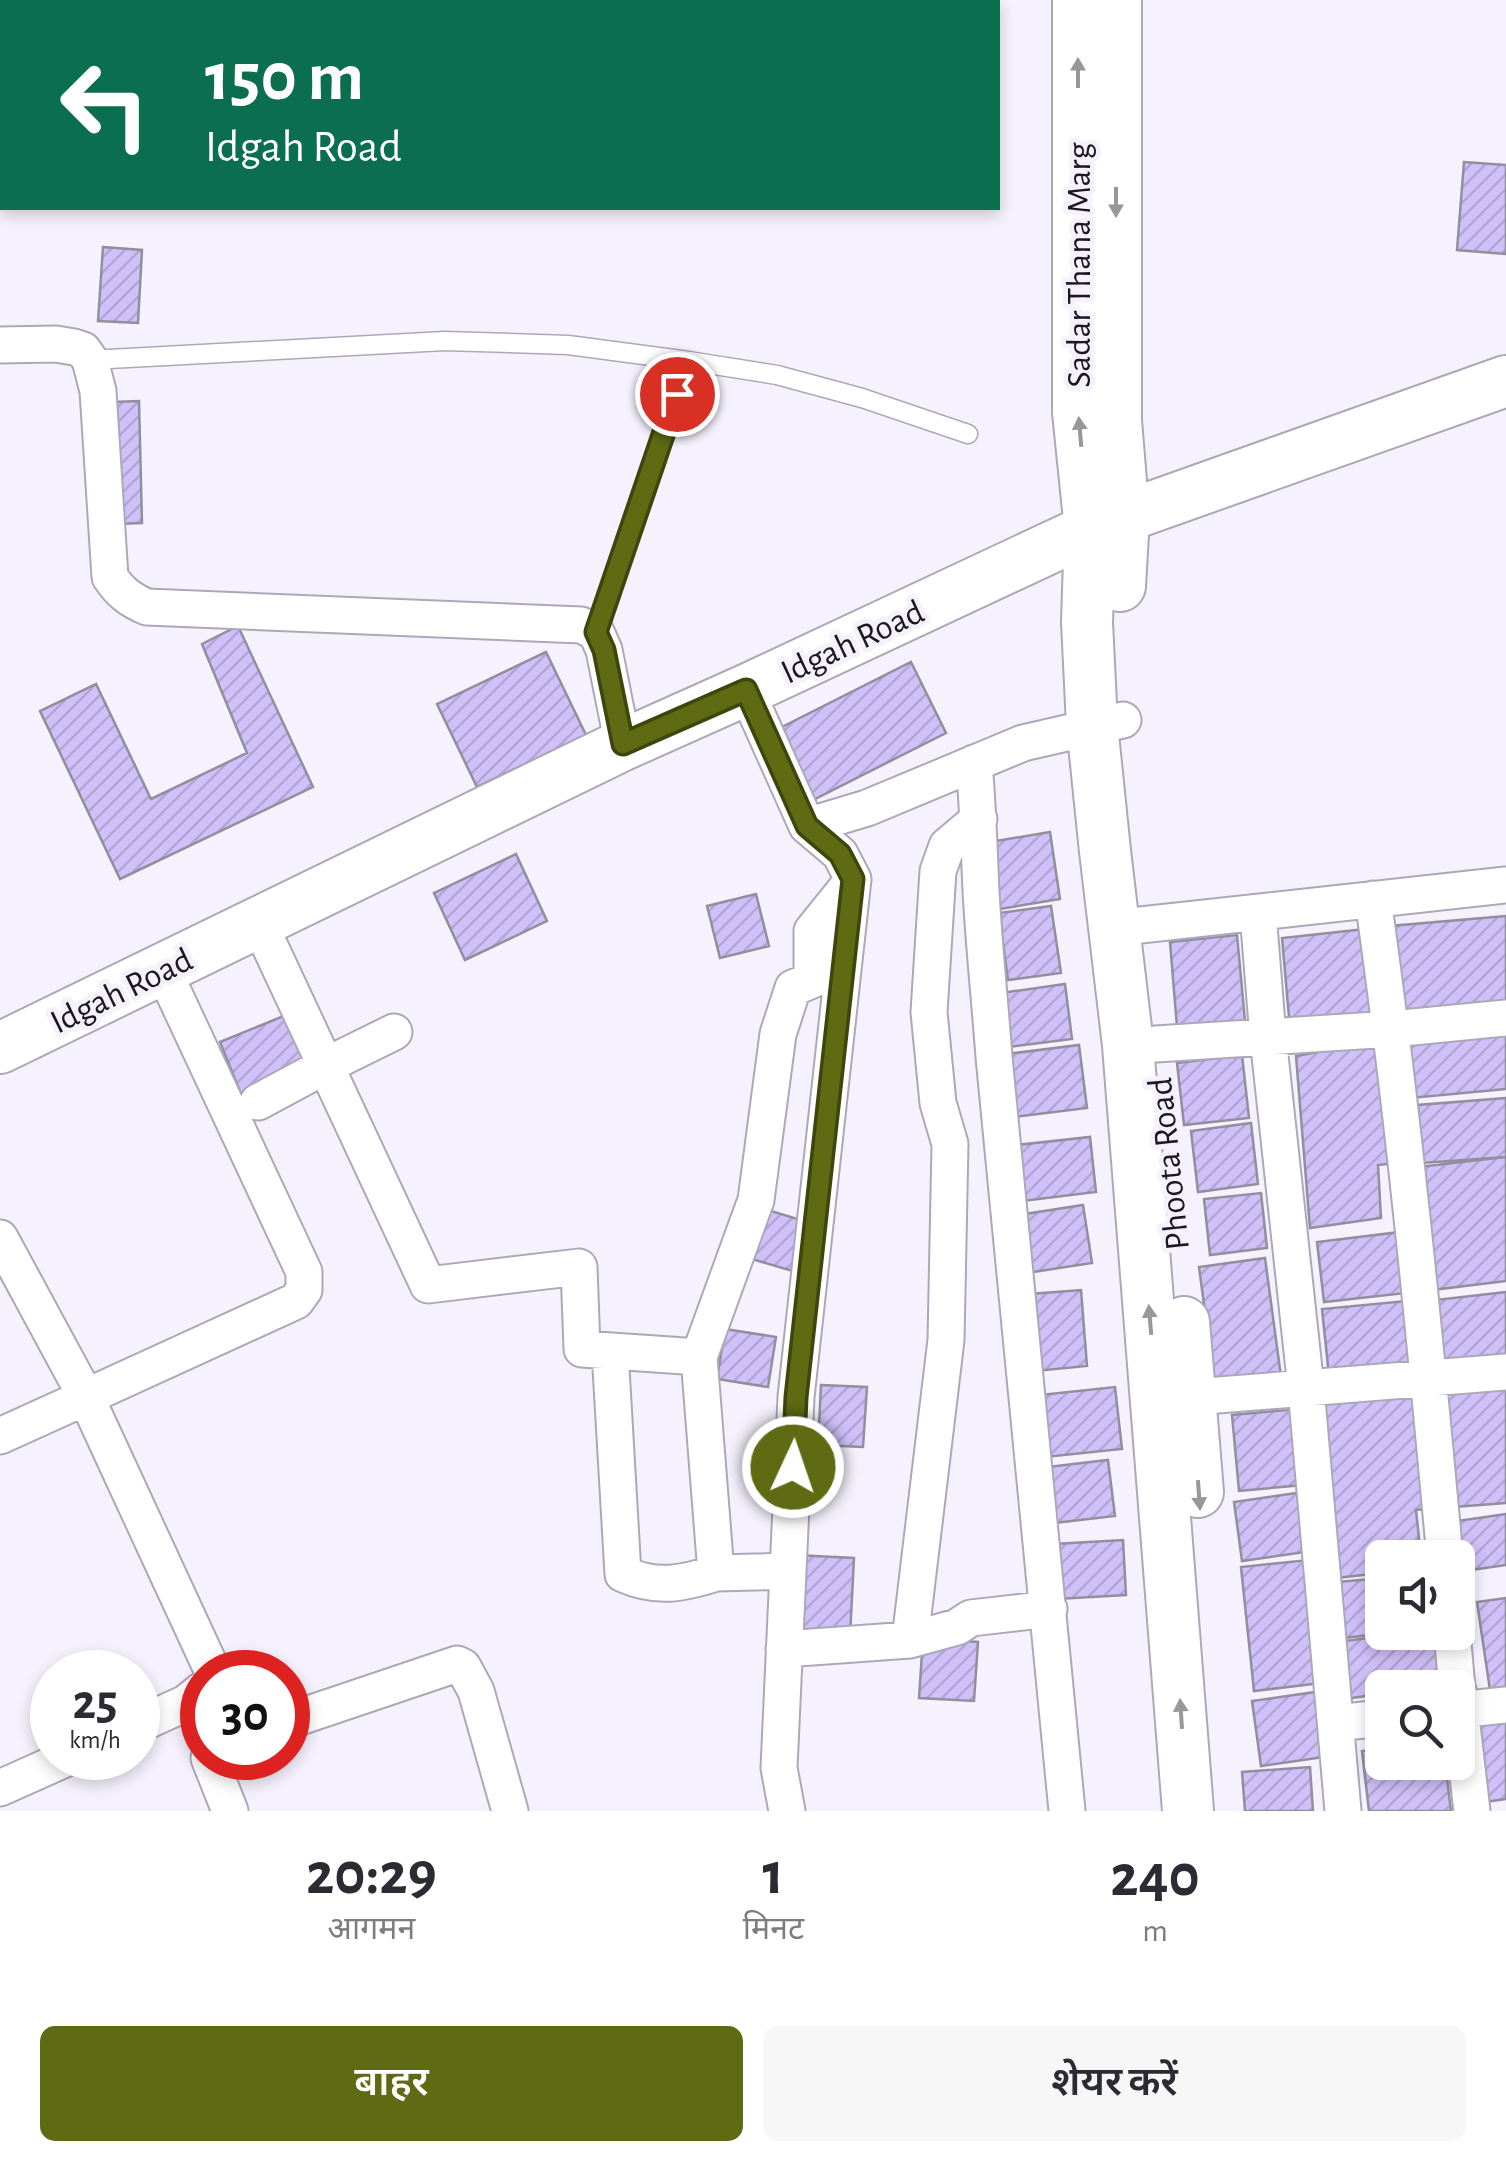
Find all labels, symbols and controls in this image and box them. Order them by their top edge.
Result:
icon: left [40,40,170,170]
text: 150 m [205,43,364,113]
one-way arrow [1070,56,1086,88]
text: Idgah Road [205,125,402,170]
street label: Sadar Thana Marg [1062,142,1097,388]
one-way arrow [1108,187,1124,219]
pin [635,352,720,437]
icon: arrive [650,367,705,422]
one-way arrow [1071,416,1087,448]
street label: Idgah Road [776,594,929,691]
street label: Idgah Road [45,942,198,1041]
street label: Phoota Road [1143,1076,1196,1252]
one-way arrow [1142,1304,1158,1335]
position arrow [741,1415,845,1519]
one-way arrow [1191,1479,1207,1511]
map controls [1365,1540,1475,1780]
button: sound [1365,1540,1475,1650]
speed limit sign: 30 [180,1650,310,1780]
button: search [1365,1670,1475,1780]
text: 25 [72,1678,118,1728]
one-way arrow [1172,1697,1188,1729]
text: km/h [69,1728,121,1753]
text: 20:29 [306,1845,437,1905]
text: 1 [763,1845,784,1905]
text: 240 [1110,1847,1200,1907]
text: आगमन [328,1913,415,1945]
text: मिनट [743,1913,804,1945]
text: m [1142,1915,1168,1947]
button: बाहर [40,2026,743,2141]
button: शेयर करें [763,2026,1466,2141]

